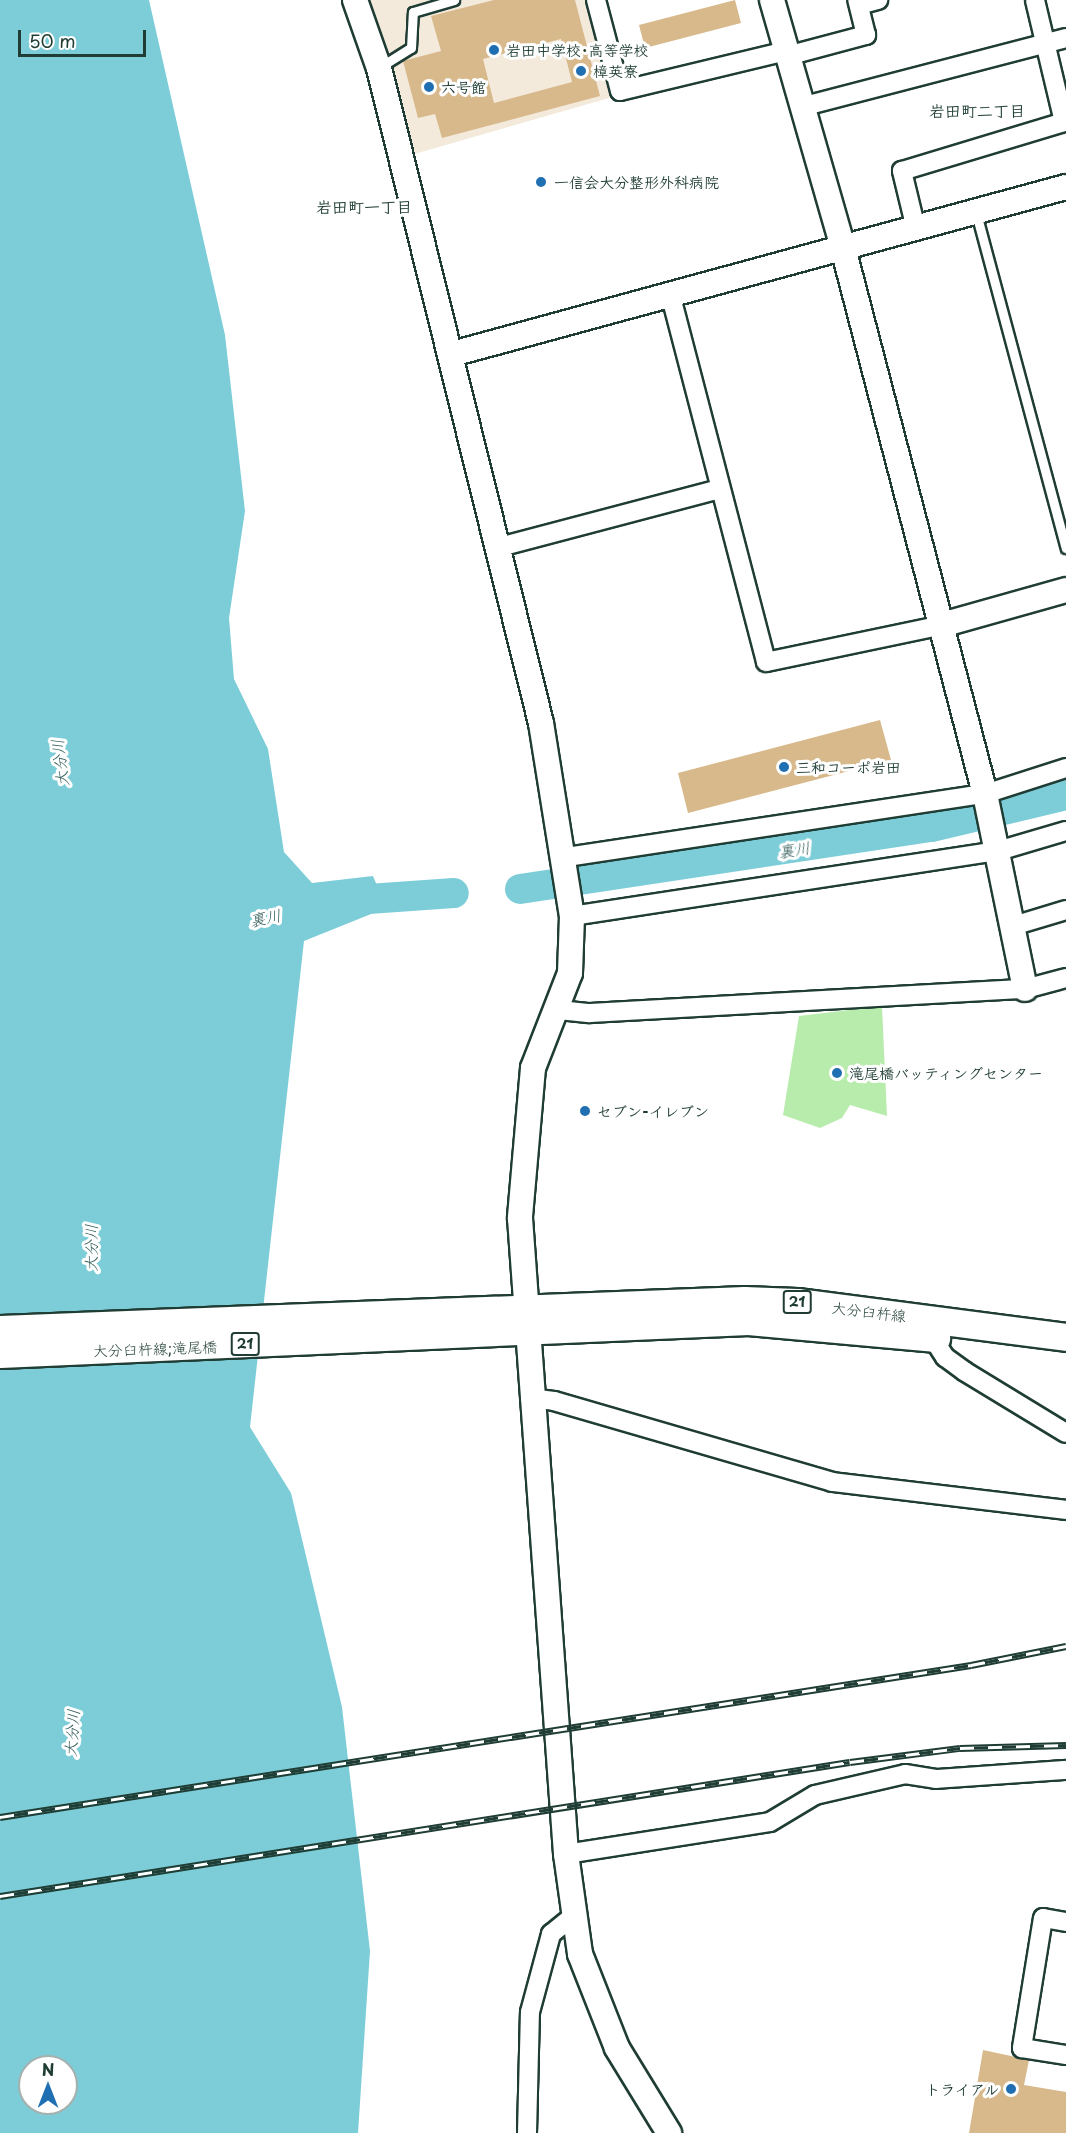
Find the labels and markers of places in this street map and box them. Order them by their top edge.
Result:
place label: 岩田中学校･高等学校 [506,41,648,59]
marker: 岩田中学校･高等学校 [487,43,501,57]
place label: 樟英寮 [593,62,638,80]
marker: 樟英寮 [574,64,588,78]
place label: 六号館 [441,78,486,96]
marker: 六号館 [422,80,436,94]
marker: 一信会大分整形外科病院 [532,173,550,191]
place label: 一信会大分整形外科病院 [554,173,719,191]
place label: 三和コーポ岩田 [796,758,901,776]
marker: 三和コーポ岩田 [777,760,791,774]
place label: 滝尾橋バッティングセンター [849,1064,1044,1082]
marker: 滝尾橋バッティングセンター [830,1066,844,1080]
place label: セブン-イレブン [597,1102,709,1120]
marker: セブン-イレブン [578,1104,592,1118]
place label: トライアル [924,2080,999,2098]
marker: トライアル [1004,2082,1018,2096]

